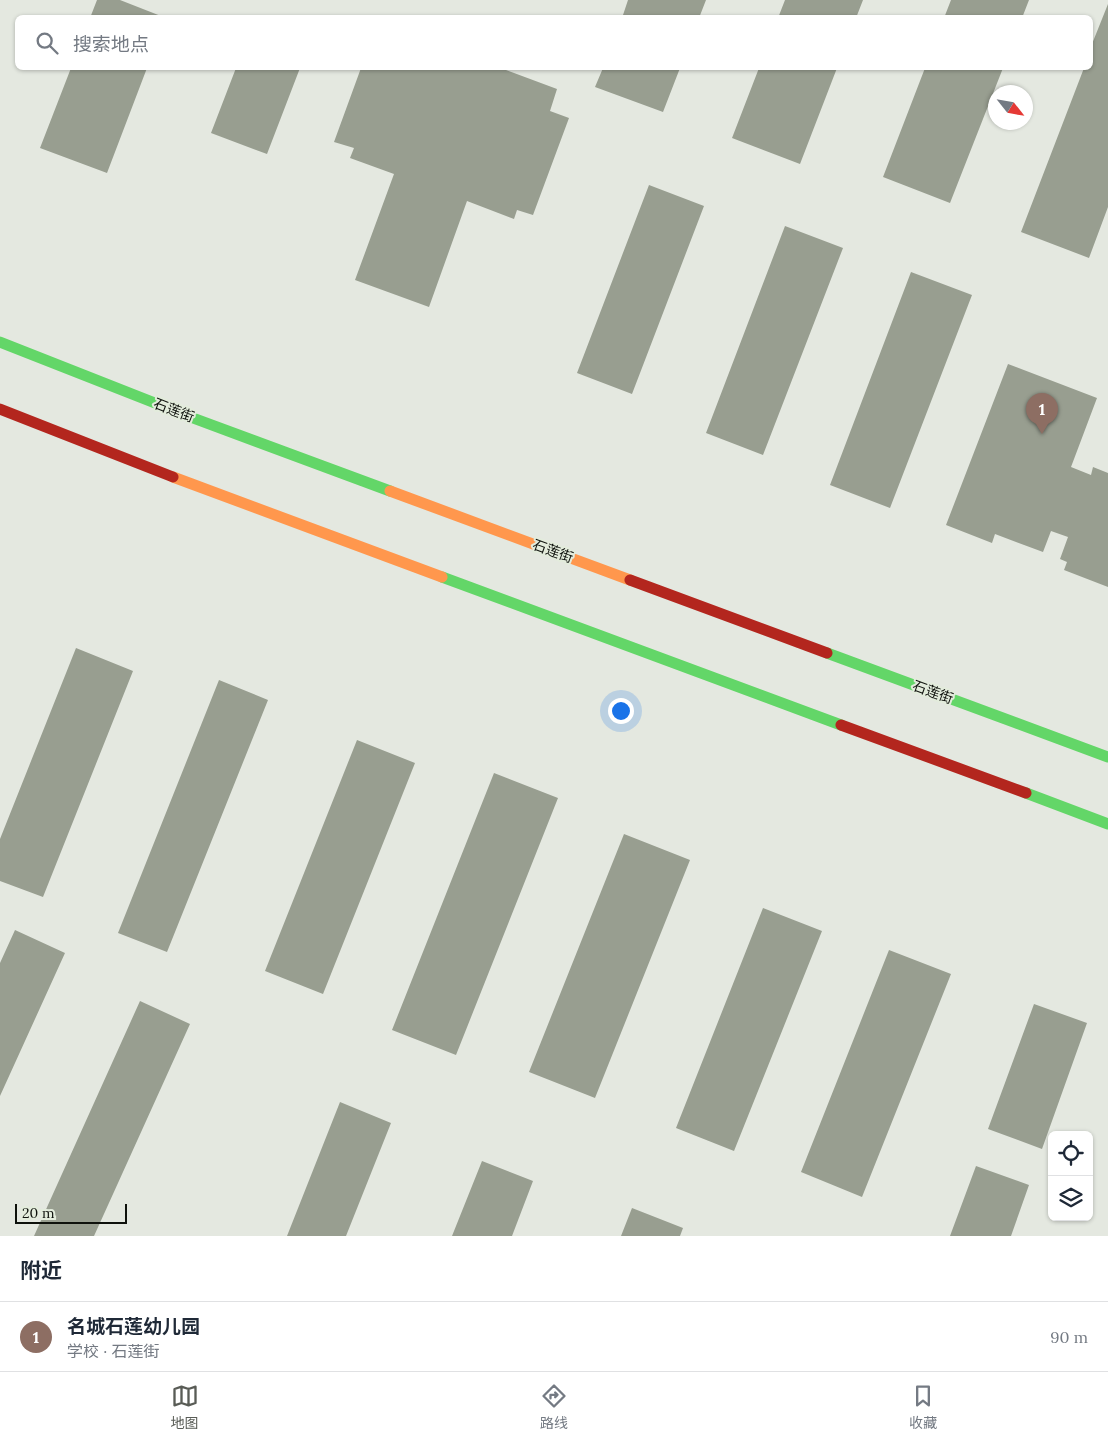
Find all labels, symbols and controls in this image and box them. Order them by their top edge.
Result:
search box [15,15,1093,70]
icon: search [33,29,61,57]
text: 搜索地点 [73,32,149,56]
north arrow [988,85,1033,130]
pin: 1 [1026,393,1058,434]
street label: 石莲街 [151,394,197,426]
street label: 石莲街 [530,535,576,567]
street label: 石莲街 [910,676,956,708]
your location [608,698,634,724]
map controls [1048,1131,1093,1221]
button: locate [1048,1131,1093,1176]
button: layers [1048,1176,1093,1221]
scale bar [15,1201,128,1224]
text: 20 m [22,1204,54,1222]
text: 附近 [20,1257,62,1284]
text: 名城石莲幼儿园 [67,1314,200,1338]
text: 1 [33,1327,39,1347]
text: 90 m [1050,1327,1088,1347]
text: 学校 · 石莲街 [67,1341,159,1361]
tab: 地图 [171,1382,199,1432]
tab: 路线 [540,1382,568,1432]
tab: 收藏 [909,1382,937,1432]

